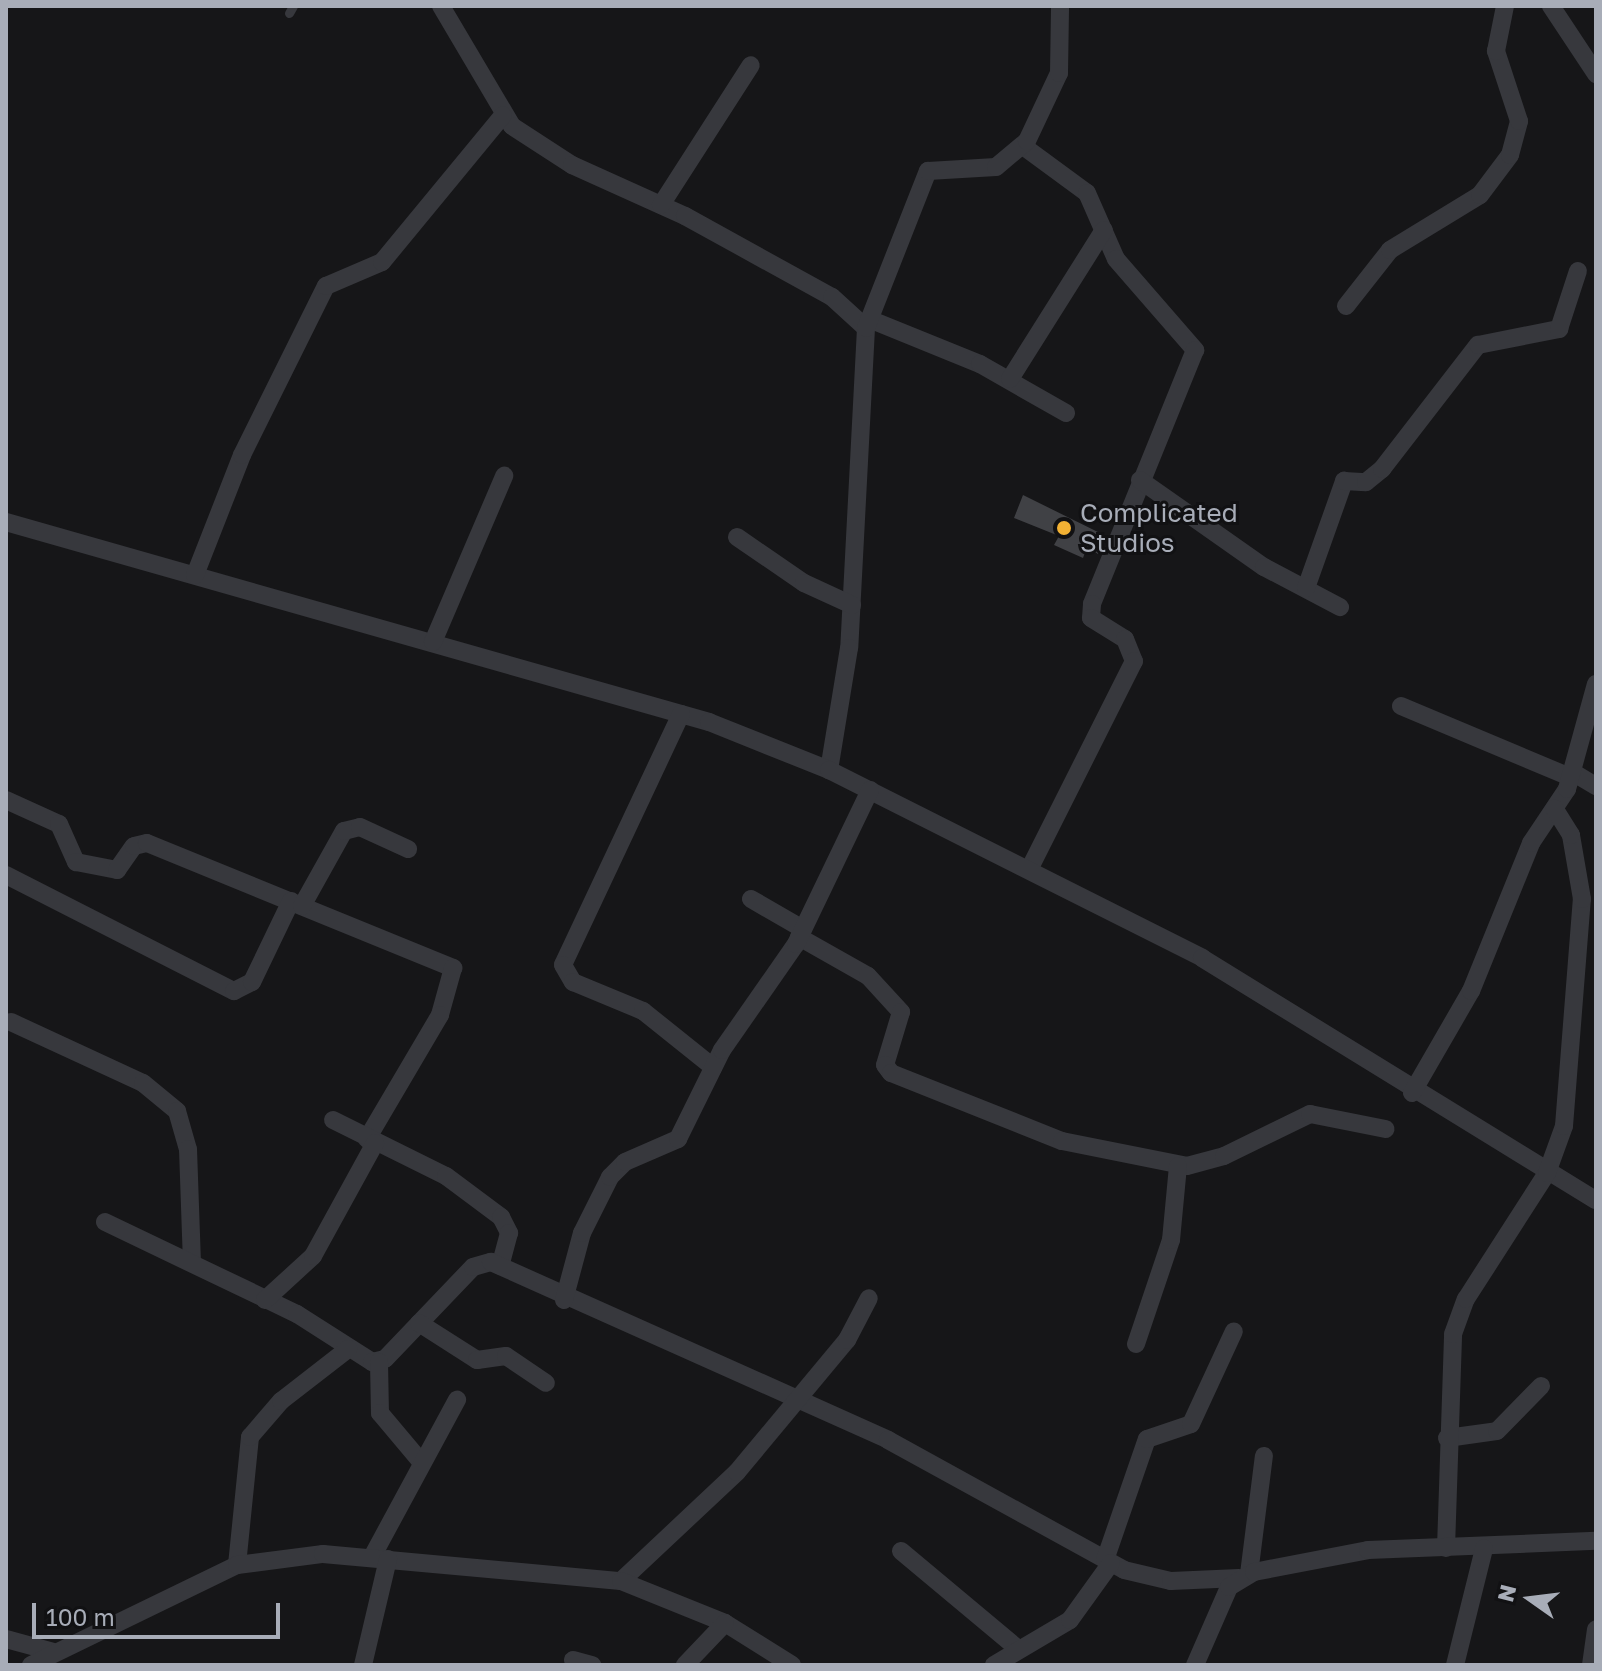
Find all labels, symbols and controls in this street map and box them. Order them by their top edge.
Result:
place label: Complicated Studios [1080,497,1238,558]
marker: Complicated Studios [1055,519,1073,537]
north arrow [1490,1559,1570,1639]
text: N [1491,1582,1521,1604]
scale bar [36,1587,284,1637]
text: 100 m [46,1602,115,1631]

